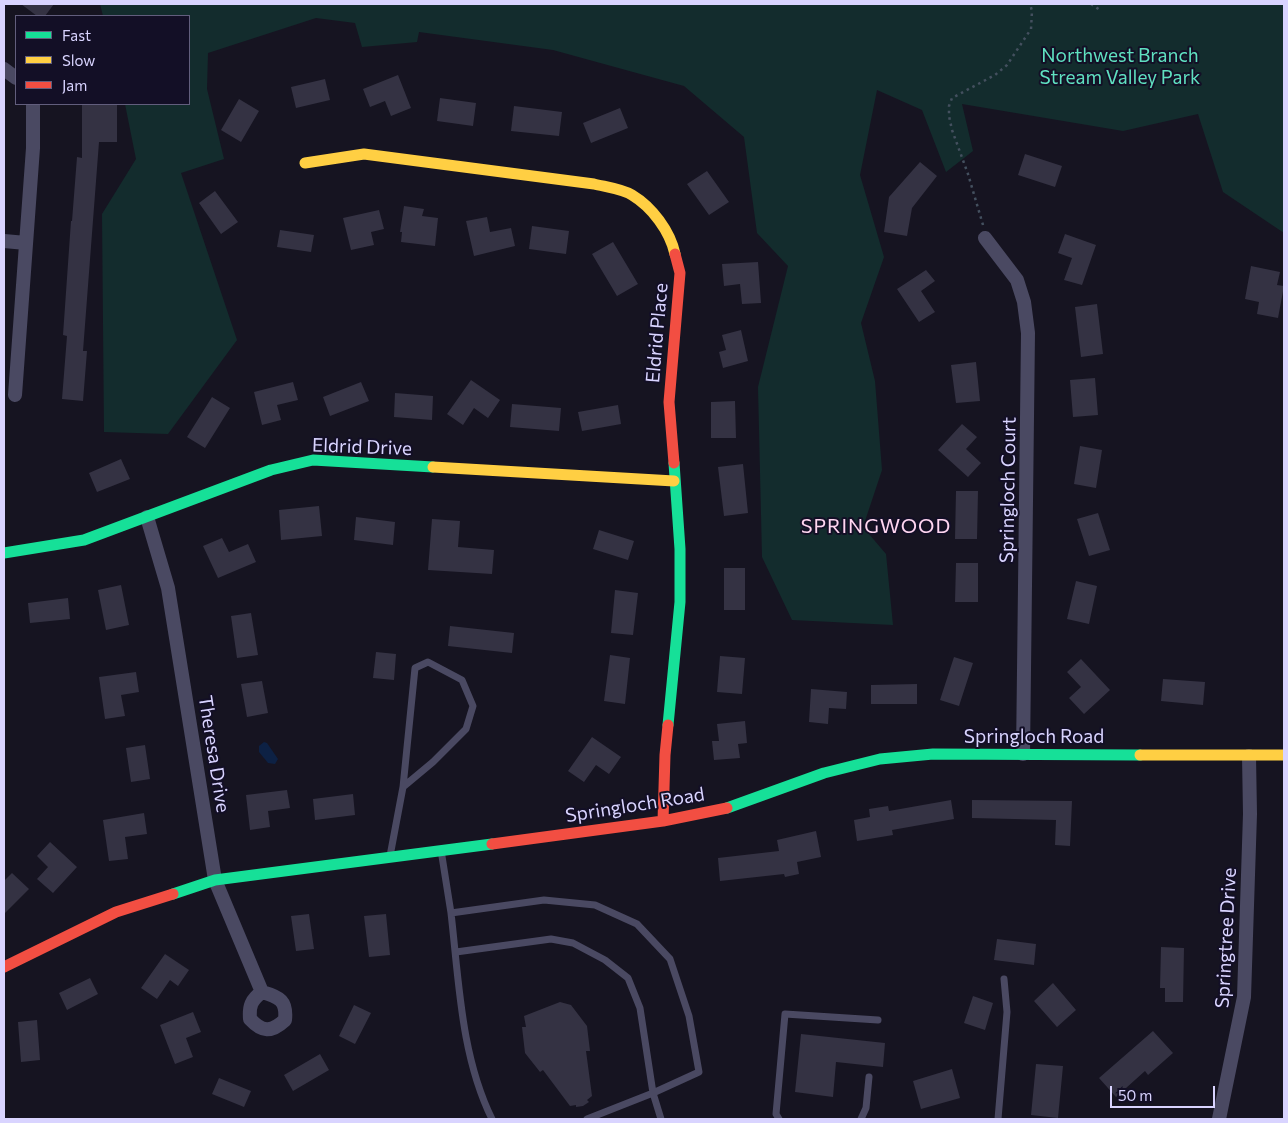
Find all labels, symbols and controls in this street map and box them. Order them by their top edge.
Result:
legend [15,15,190,105]
text: Fast [62,26,91,44]
park label: Northwest Branch Stream Valley Park [1040,45,1200,89]
text: Slow [62,51,95,69]
text: Jam [62,76,87,94]
street label: Eldrid Place [641,282,673,384]
street label: Springloch Court [995,417,1021,563]
street label: Eldrid Drive [312,434,412,460]
district label: SPRINGWOOD [800,514,952,538]
street label: Theresa Drive [193,694,235,814]
street label: Springloch Road [964,726,1104,748]
street label: Springloch Road [564,783,706,827]
street label: Springtree Drive [1211,867,1241,1009]
scale bar [1113,1076,1218,1108]
text: 50 m [1118,1086,1152,1104]

